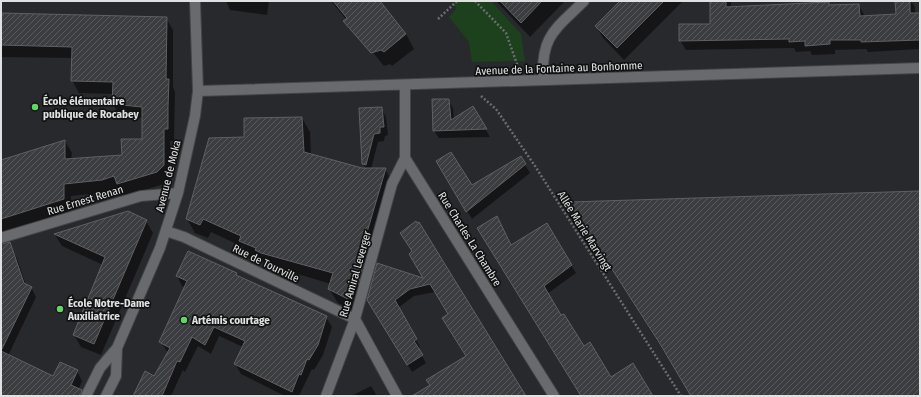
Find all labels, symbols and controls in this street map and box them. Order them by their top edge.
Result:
street label: Avenue de la Fontaine au Bonhomme [475,59,643,78]
place label: École élémentaire publique de Rocabey [43,94,139,121]
marker: École élémentaire publique de Rocabey [30,102,40,112]
street label: Avenue de Moka [153,139,184,213]
street label: Rue Ernest Renan [45,183,125,218]
street label: Allée Marie Marvingt [555,189,615,274]
street label: Rue Charles La Chambre [435,190,504,289]
street label: Rue Amiral Leverger [337,229,374,319]
street label: Rue de Tourville [230,242,301,285]
place label: École Notre-Dame Auxiliatrice [67,296,150,323]
marker: École Notre-Dame Auxiliatrice [55,304,65,314]
place label: Artémis courtage [191,314,270,327]
marker: Artémis courtage [179,315,189,325]

